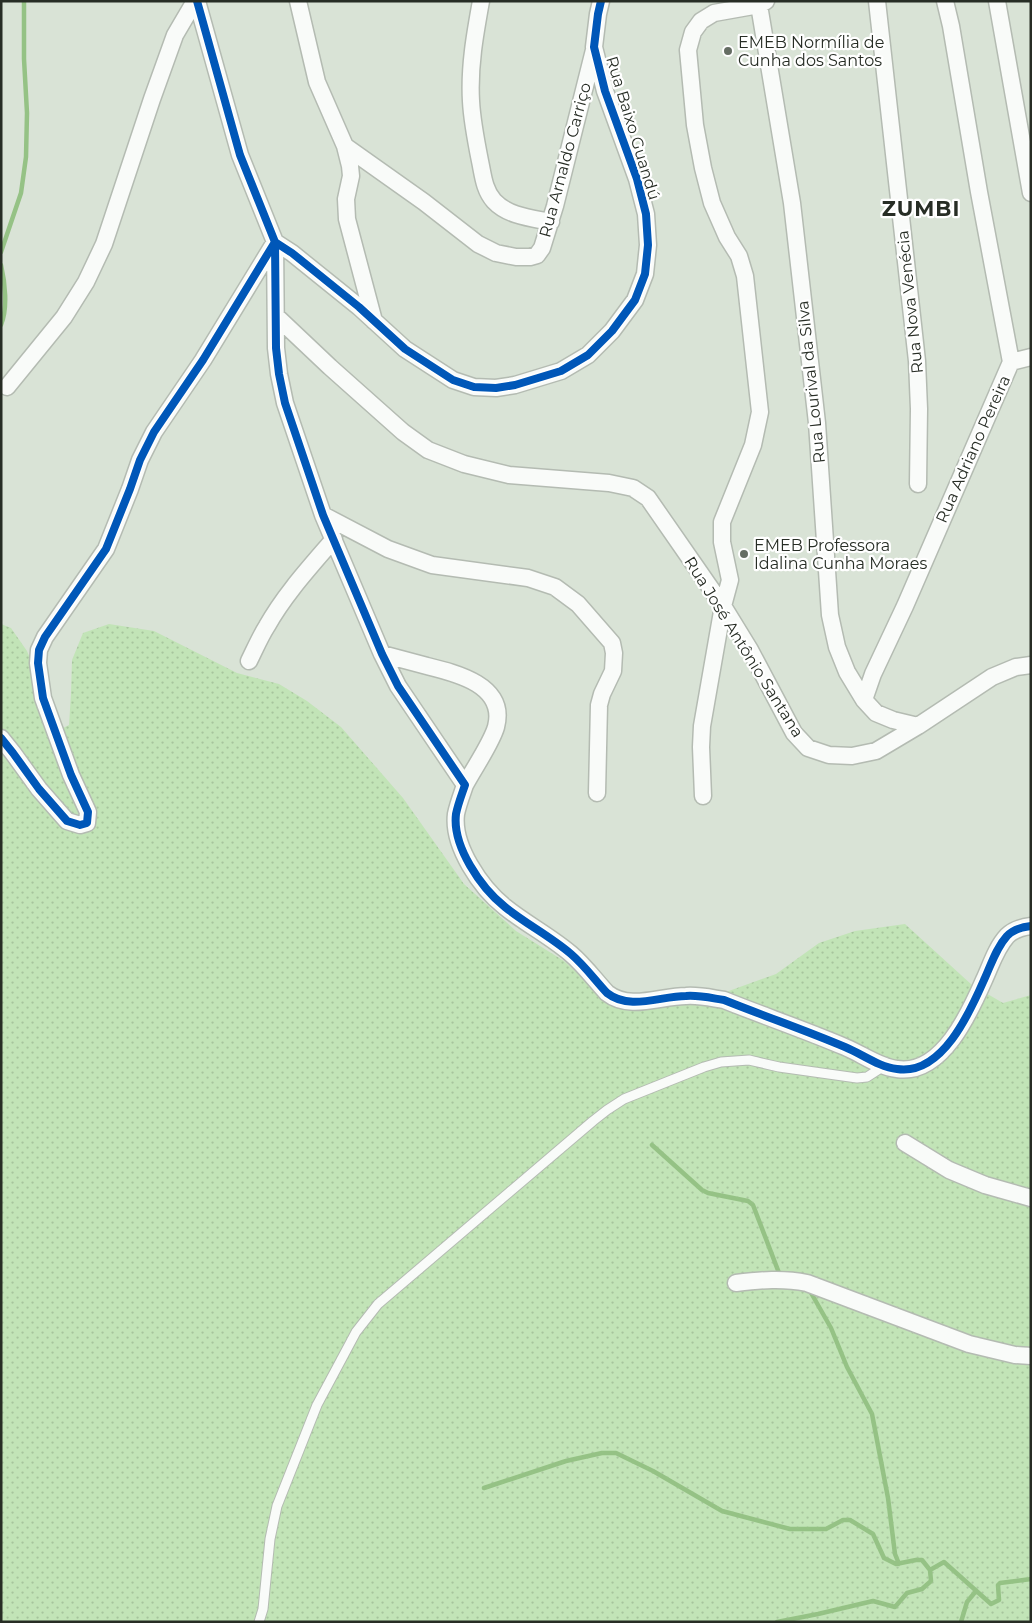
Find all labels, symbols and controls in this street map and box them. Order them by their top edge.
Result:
place label: EMEB Normília de Cunha dos Santos [738,33,884,70]
marker: EMEB Normília de Cunha dos Santos [722,45,734,57]
street label: Rua Baixo Guandú [602,54,664,202]
street label: Rua Arnaldo Carriço [535,80,595,240]
district label: ZUMBI [882,196,960,221]
street label: Rua Nova Venécia [893,229,927,375]
street label: Rua Lourival da Silva [793,300,829,464]
street label: Rua Adriano Pereira [932,372,1014,526]
place label: EMEB Professora Idalina Cunha Moraes [754,536,927,573]
marker: EMEB Professora Idalina Cunha Moraes [738,548,750,560]
street label: Rua José Antônio Santana [680,553,808,741]

